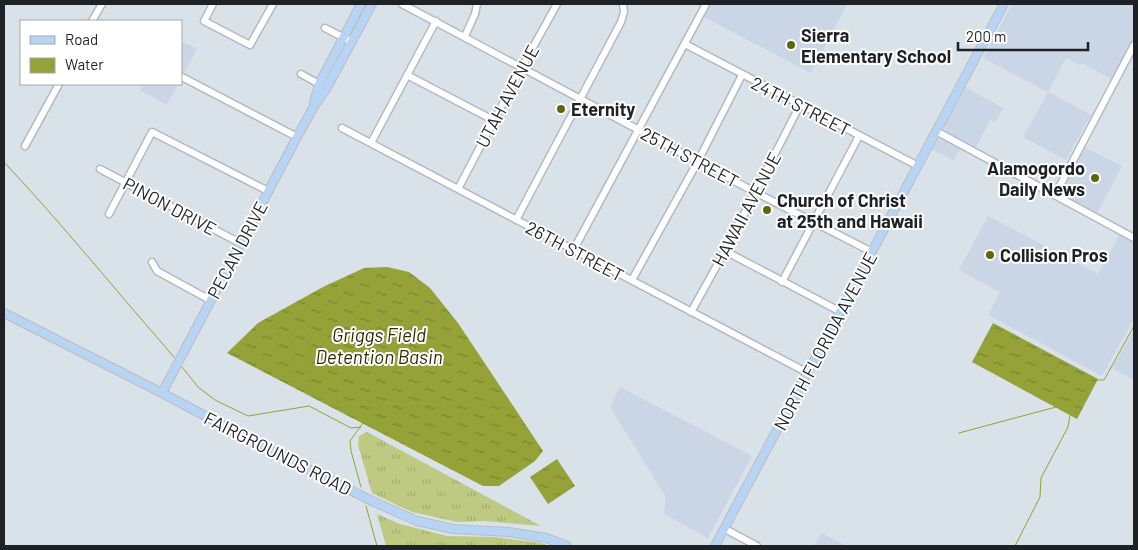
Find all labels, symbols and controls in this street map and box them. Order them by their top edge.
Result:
legend [20,20,182,85]
scale bar [958,20,1088,52]
place label: Sierra Elementary School [801,24,951,67]
text: 200 m [966,27,1006,45]
text: Road [65,30,98,48]
marker: Sierra Elementary School [785,39,797,51]
street label: UTAH AVENUE [471,41,543,151]
text: Water [65,55,104,73]
street label: 24TH STREET [748,72,854,140]
place label: Eternity [571,98,635,120]
marker: Eternity [555,103,567,115]
street label: 25TH STREET [637,122,743,192]
street label: HAWAII AVENUE [707,148,785,270]
place label: Alamogordo Daily News [987,157,1085,200]
street label: PINON DRIVE [120,172,220,240]
marker: Alamogordo Daily News [1089,172,1101,184]
place label: Church of Christ at 25th and Hawaii [777,189,923,232]
street label: PECAN DRIVE [202,198,272,302]
marker: Church of Christ at 25th and Hawaii [761,204,773,216]
street label: 26TH STREET [522,216,628,286]
place label: Collision Pros [1000,244,1108,266]
street label: NORTH FLORIDA AVENUE [769,248,881,434]
marker: Collision Pros [984,249,996,261]
water label: Griggs Field Detention Basin [315,323,443,368]
street label: FAIRGROUNDS ROAD [201,406,355,500]

